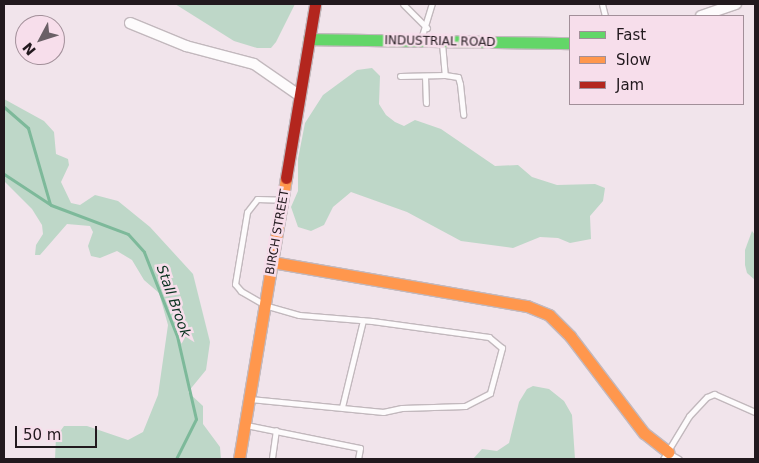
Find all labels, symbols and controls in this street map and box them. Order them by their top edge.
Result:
north arrow [15,15,65,65]
legend [569,15,744,105]
text: Fast [616,26,646,44]
street label: INDUSTRIAL ROAD [384,34,496,50]
text: N [19,39,39,59]
text: Slow [616,51,651,69]
text: Jam [616,76,644,94]
street label: BIRCH STREET [263,188,293,276]
water label: Stall Brook [153,263,195,339]
scale bar [18,416,100,448]
text: 50 m [23,426,61,444]

